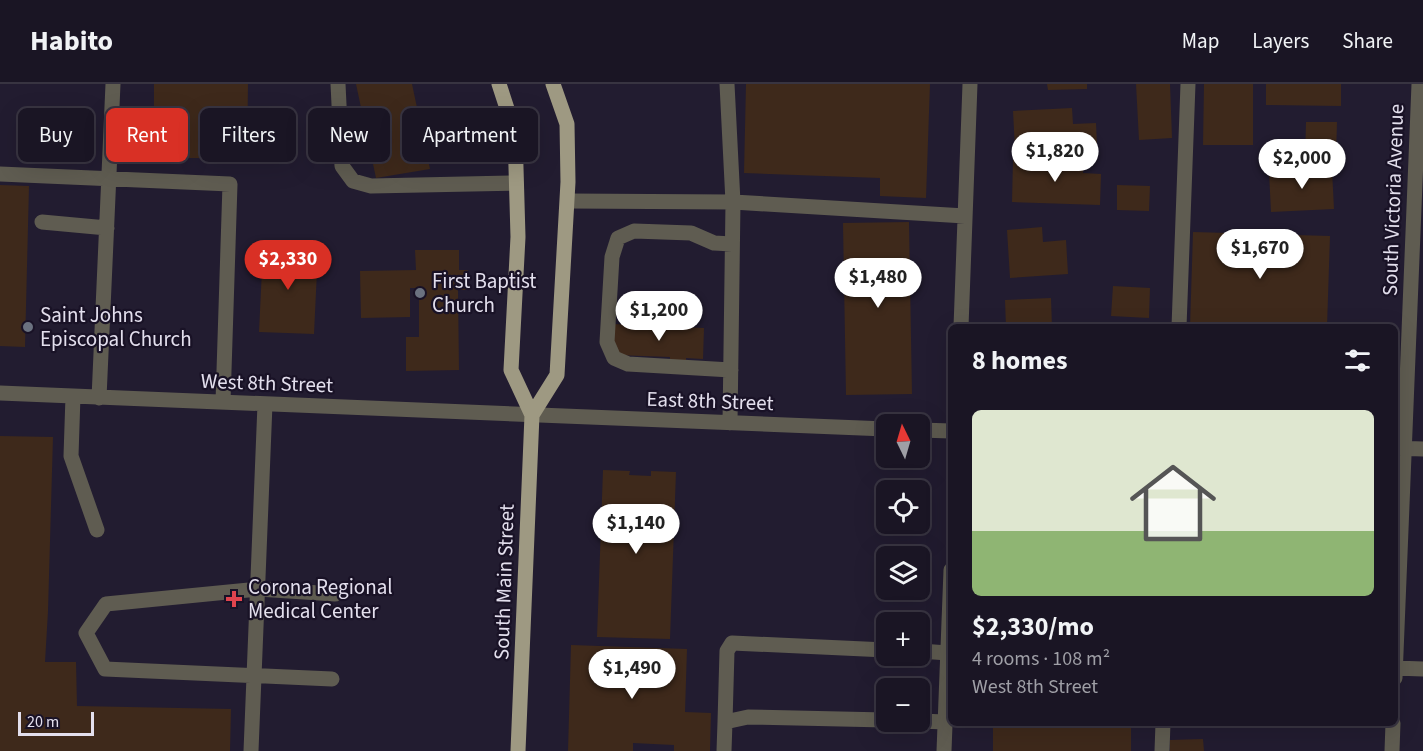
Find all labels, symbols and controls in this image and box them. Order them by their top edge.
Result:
text: Habito [30,21,113,61]
text: Map [1182,26,1219,56]
text: Layers [1252,26,1309,56]
text: Share [1342,26,1393,56]
street label: South Victoria Avenue [1375,103,1411,297]
chip: Buy [18,108,94,162]
chip: Rent [106,108,188,162]
chip: Filters [200,108,296,162]
chip: New [308,108,390,162]
chip: Apartment [402,108,538,162]
pin: $1,820 [1006,132,1104,183]
text: $1,820 [1026,137,1084,165]
pin: $2,000 [1253,139,1351,190]
text: $2,000 [1273,144,1331,172]
pin: $1,670 [1211,229,1309,280]
text: $1,670 [1231,234,1289,262]
pin: $2,330 [239,240,337,291]
text: $2,330 [259,245,317,273]
pin: $1,480 [829,258,927,309]
text: $1,480 [849,263,907,291]
place label: First Baptist Church [432,266,536,320]
marker: First Baptist Church [413,286,427,300]
pin: $1,200 [610,291,708,342]
text: $1,200 [630,296,688,324]
place label: Saint Johns Episcopal Church [40,300,192,354]
marker: Saint Johns Episcopal Church [21,320,35,334]
text: 8 homes [972,342,1067,379]
icon: filters [1341,344,1374,377]
street label: West 8th Street [200,366,334,400]
street label: East 8th Street [646,384,774,418]
north arrow [876,414,930,468]
map controls [876,414,930,732]
icon: home [1119,449,1227,557]
button: locate [876,480,930,534]
street label: South Main Street [486,503,522,661]
pin: $1,140 [587,504,685,555]
text: $1,140 [607,509,665,537]
button: layers [876,546,930,600]
place label: Corona Regional Medical Center [248,572,393,626]
marker: Corona Regional Medical Center [225,590,243,608]
text: $2,330/mo [972,608,1094,645]
button: + [876,612,930,666]
text: 4 rooms · 108 m² [972,645,1110,673]
pin: $1,490 [583,649,681,700]
text: $1,490 [603,654,661,682]
text: West 8th Street [972,673,1098,701]
button: − [876,678,930,732]
scale bar [18,709,94,736]
text: 20 m [27,711,59,733]

